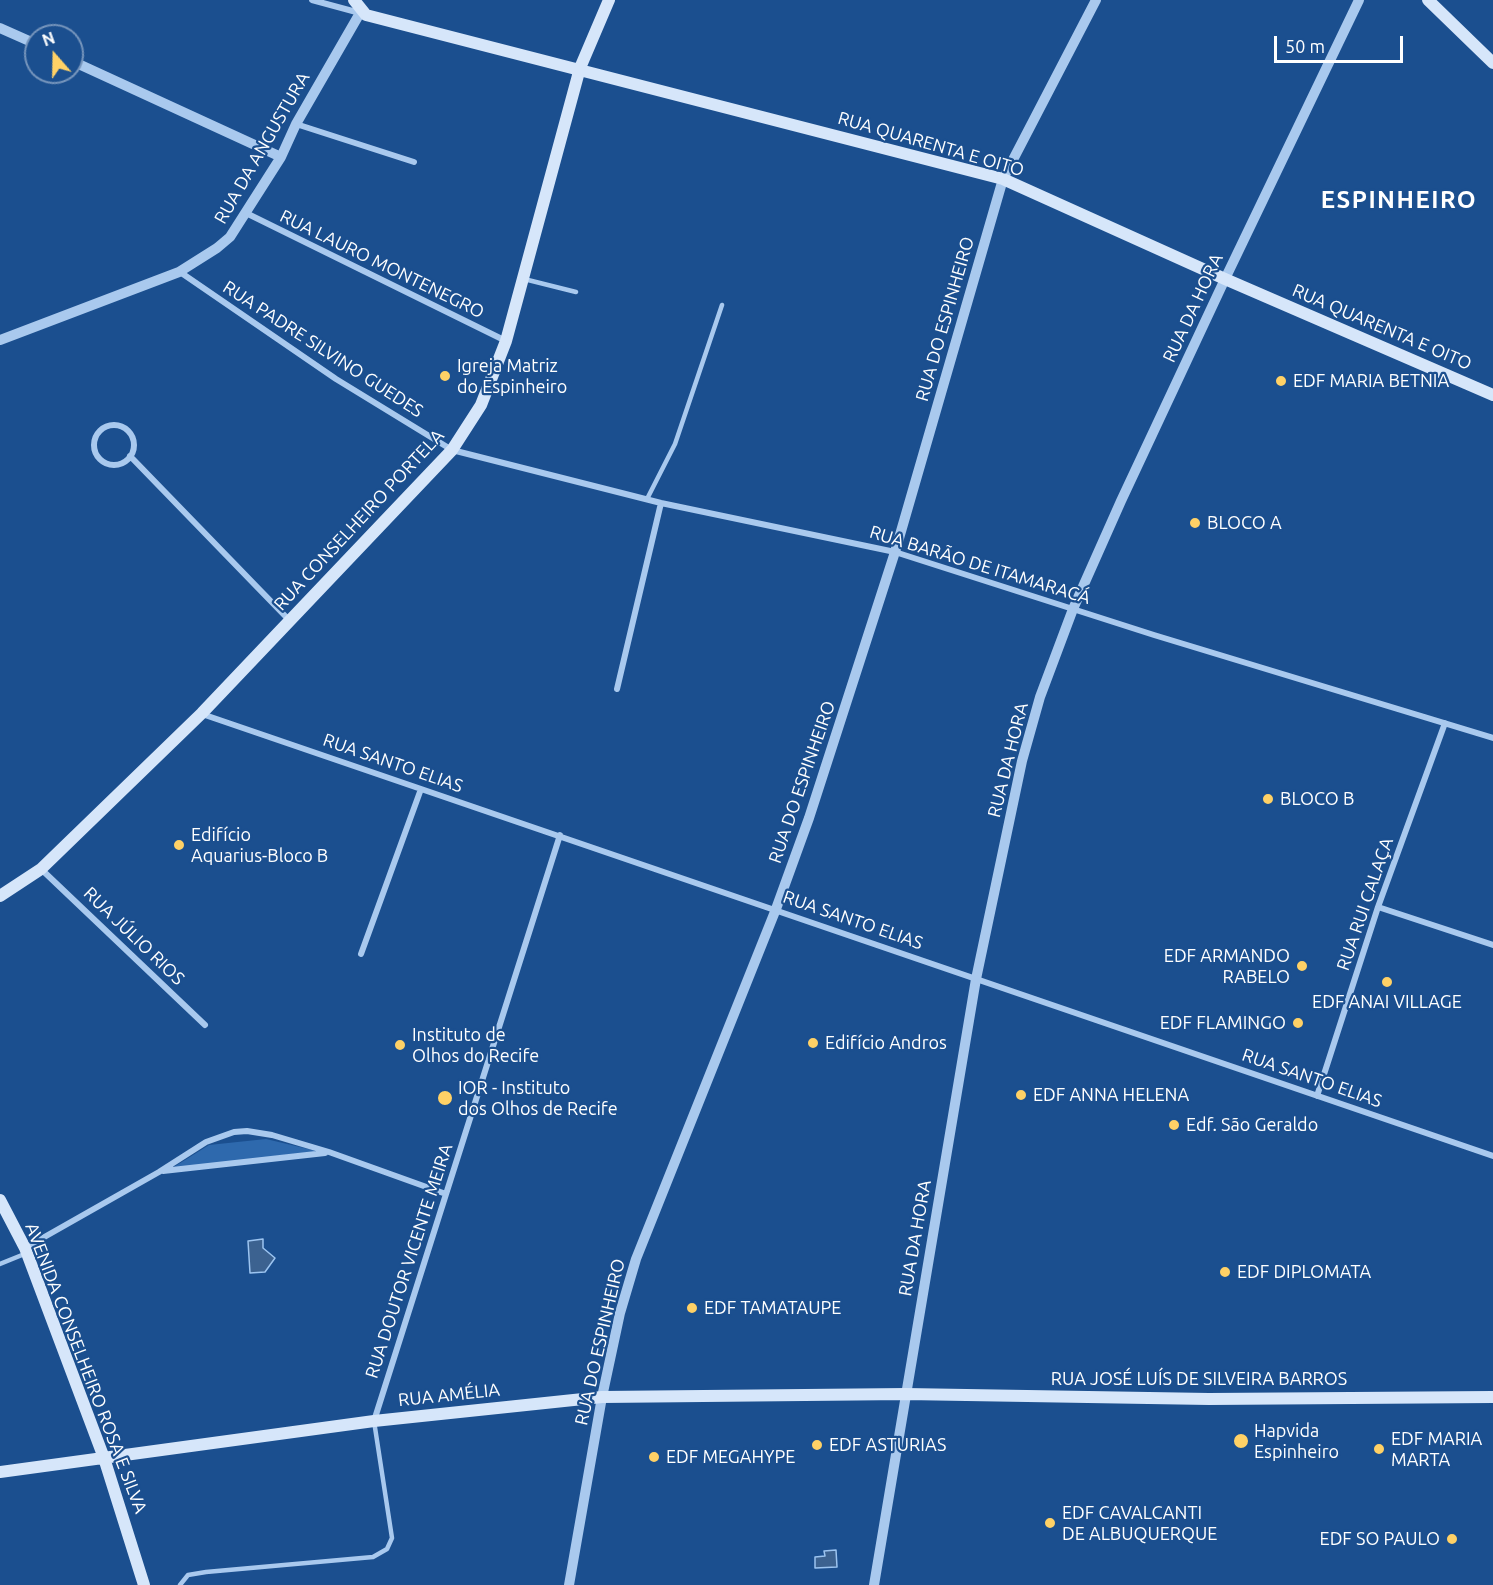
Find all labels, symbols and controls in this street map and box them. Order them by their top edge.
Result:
north arrow [24,24,84,84]
scale bar [1277,24,1406,62]
text: N [40,28,57,49]
text: 50 m [1285,36,1325,56]
street label: RUA DA ANGUSTURA [210,68,314,228]
street label: RUA QUARENTA E OITO [835,107,1027,181]
district label: ESPINHEIRO [1321,186,1477,214]
street label: RUA LAURO MONTENEGRO [276,205,488,323]
street label: RUA DO ESPINHEIRO [911,234,979,404]
street label: RUA DA HORA [1158,250,1228,366]
street label: RUA PADRE SILVINO GUEDES [219,276,427,422]
street label: RUA QUARENTA E OITO [1289,279,1475,375]
place label: Igreja Matriz do Espinheiro [457,355,567,398]
marker: Igreja Matriz do Espinheiro [438,369,452,383]
place label: EDF MARIA BETNIA [1293,370,1449,392]
marker: EDF MARIA BETNIA [1274,374,1288,388]
street label: RUA CONSELHEIRO PORTELA [269,425,449,615]
place label: BLOCO A [1207,512,1282,534]
marker: BLOCO A [1188,516,1202,530]
street label: RUA BARÃO DE ITAMARACÁ [867,521,1093,609]
street label: RUA DO ESPINHEIRO [764,698,840,866]
street label: RUA DA HORA [983,700,1033,820]
street label: RUA SANTO ELIAS [320,729,466,797]
place label: BLOCO B [1280,788,1354,810]
marker: BLOCO B [1261,792,1275,806]
place label: Edifício Aquarius-Bloco B [191,824,328,866]
street label: RUA RUI CALAÇA [1332,835,1398,973]
marker: Edifício Aquarius-Bloco B [172,838,186,852]
street label: RUA JÚLIO RIOS [79,883,189,989]
street label: RUA SANTO ELIAS [780,886,926,954]
place label: EDF ARMANDO RABELO [1164,945,1290,988]
marker: EDF ARMANDO RABELO [1295,959,1309,973]
marker: EDF ANAI VILLAGE [1380,975,1394,989]
place label: EDF ANAI VILLAGE [1312,991,1462,1013]
place label: EDF FLAMINGO [1160,1012,1286,1034]
marker: EDF FLAMINGO [1291,1016,1305,1030]
place label: Instituto de Olhos do Recife [412,1024,539,1066]
place label: Edifício Andros [825,1032,947,1054]
marker: Edifício Andros [806,1036,820,1050]
marker: Instituto de Olhos do Recife [393,1038,407,1052]
street label: RUA SANTO ELIAS [1239,1044,1385,1112]
place label: IOR - Instituto dos Olhos de Recife [458,1077,618,1120]
place label: EDF ANNA HELENA [1033,1084,1189,1106]
marker: EDF ANNA HELENA [1014,1088,1028,1102]
marker: IOR - Instituto dos Olhos de Recife [436,1089,454,1107]
place label: Edf. São Geraldo [1186,1114,1318,1136]
marker: Edf. São Geraldo [1167,1118,1181,1132]
street label: RUA DOUTOR VICENTE MEIRA [361,1141,457,1381]
street label: RUA DA HORA [894,1178,936,1298]
street label: AVENIDA CONSELHEIRO ROSA E SILVA [20,1220,152,1516]
street label: RUA DO ESPINHEIRO [570,1257,630,1427]
place label: EDF DIPLOMATA [1237,1261,1371,1283]
marker: EDF DIPLOMATA [1218,1265,1232,1279]
place label: EDF TAMATAUPE [704,1297,841,1319]
marker: EDF TAMATAUPE [685,1301,699,1315]
street label: RUA JOSÉ LUÍS DE SILVEIRA BARROS [1051,1368,1347,1390]
street label: RUA AMÉLIA [397,1379,501,1411]
place label: Hapvida Espinheiro [1254,1420,1339,1462]
place label: EDF MARIA MARTA [1391,1428,1482,1470]
marker: Hapvida Espinheiro [1232,1432,1250,1450]
place label: EDF ASTURIAS [829,1434,946,1456]
marker: EDF ASTURIAS [810,1438,824,1452]
marker: EDF MARIA MARTA [1372,1442,1386,1456]
place label: EDF MEGAHYPE [666,1446,795,1468]
marker: EDF MEGAHYPE [647,1450,661,1464]
place label: EDF CAVALCANTI DE ALBUQUERQUE [1062,1502,1217,1544]
marker: EDF CAVALCANTI DE ALBUQUERQUE [1043,1516,1057,1530]
place label: EDF SO PAULO [1320,1528,1440,1550]
marker: EDF SO PAULO [1445,1532,1459,1546]

